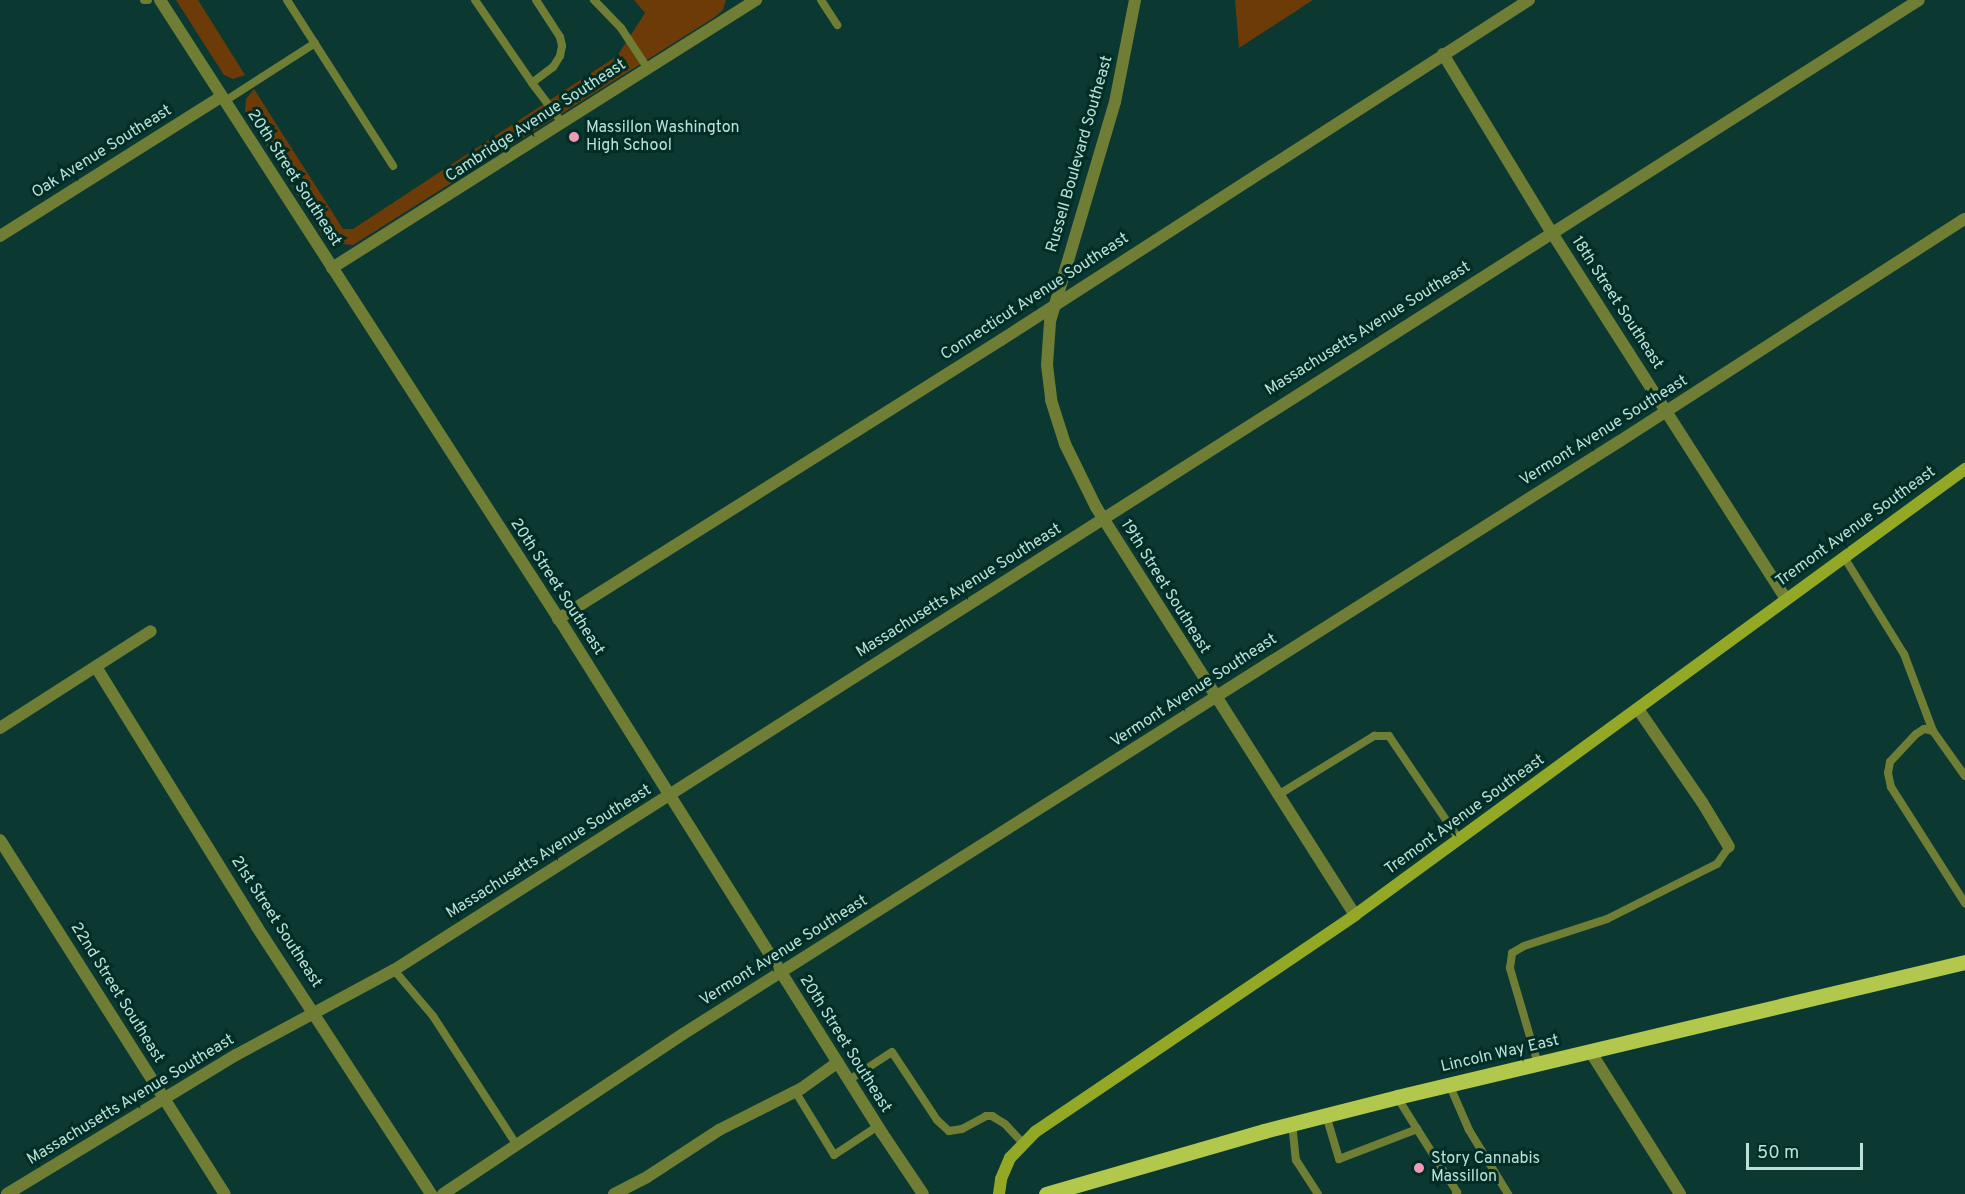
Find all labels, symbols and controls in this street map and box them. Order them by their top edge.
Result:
street label: Russell Boulevard Southeast [1043,53,1117,255]
street label: Cambridge Avenue Southeast [442,55,630,187]
street label: Oak Avenue Southeast [28,101,176,203]
street label: 20th Street Southeast [243,106,345,250]
place label: Massillon Washington High School [586,118,740,156]
marker: Massillon Washington High School [567,130,581,144]
street label: Connecticut Avenue Southeast [937,229,1133,365]
street label: 18th Street Southeast [1567,233,1667,373]
street label: Massachusetts Avenue Southeast [1262,258,1474,400]
street label: Vermont Avenue Southeast [1516,371,1692,491]
street label: Tremont Avenue Southeast [1772,462,1940,592]
street label: 20th Street Southeast [506,515,608,659]
street label: 19th Street Southeast [1116,516,1214,658]
street label: Massachusetts Avenue Southeast [853,520,1065,662]
street label: Vermont Avenue Southeast [1107,630,1281,752]
street label: Tremont Avenue Southeast [1381,750,1549,880]
street label: Massachusetts Avenue Southeast [443,781,655,923]
street label: 21st Street Southeast [226,853,326,991]
street label: Vermont Avenue Southeast [696,891,872,1011]
street label: 22nd Street Southeast [66,919,168,1067]
street label: 20th Street Southeast [795,972,895,1116]
street label: Massachusetts Avenue Southeast [24,1030,238,1170]
street label: Lincoln Way East [1439,1031,1561,1077]
scale bar [1749,1131,1866,1169]
text: 50 m [1757,1142,1799,1165]
place label: Story Cannabis Massillon [1431,1149,1540,1187]
marker: Story Cannabis Massillon [1412,1161,1426,1175]

